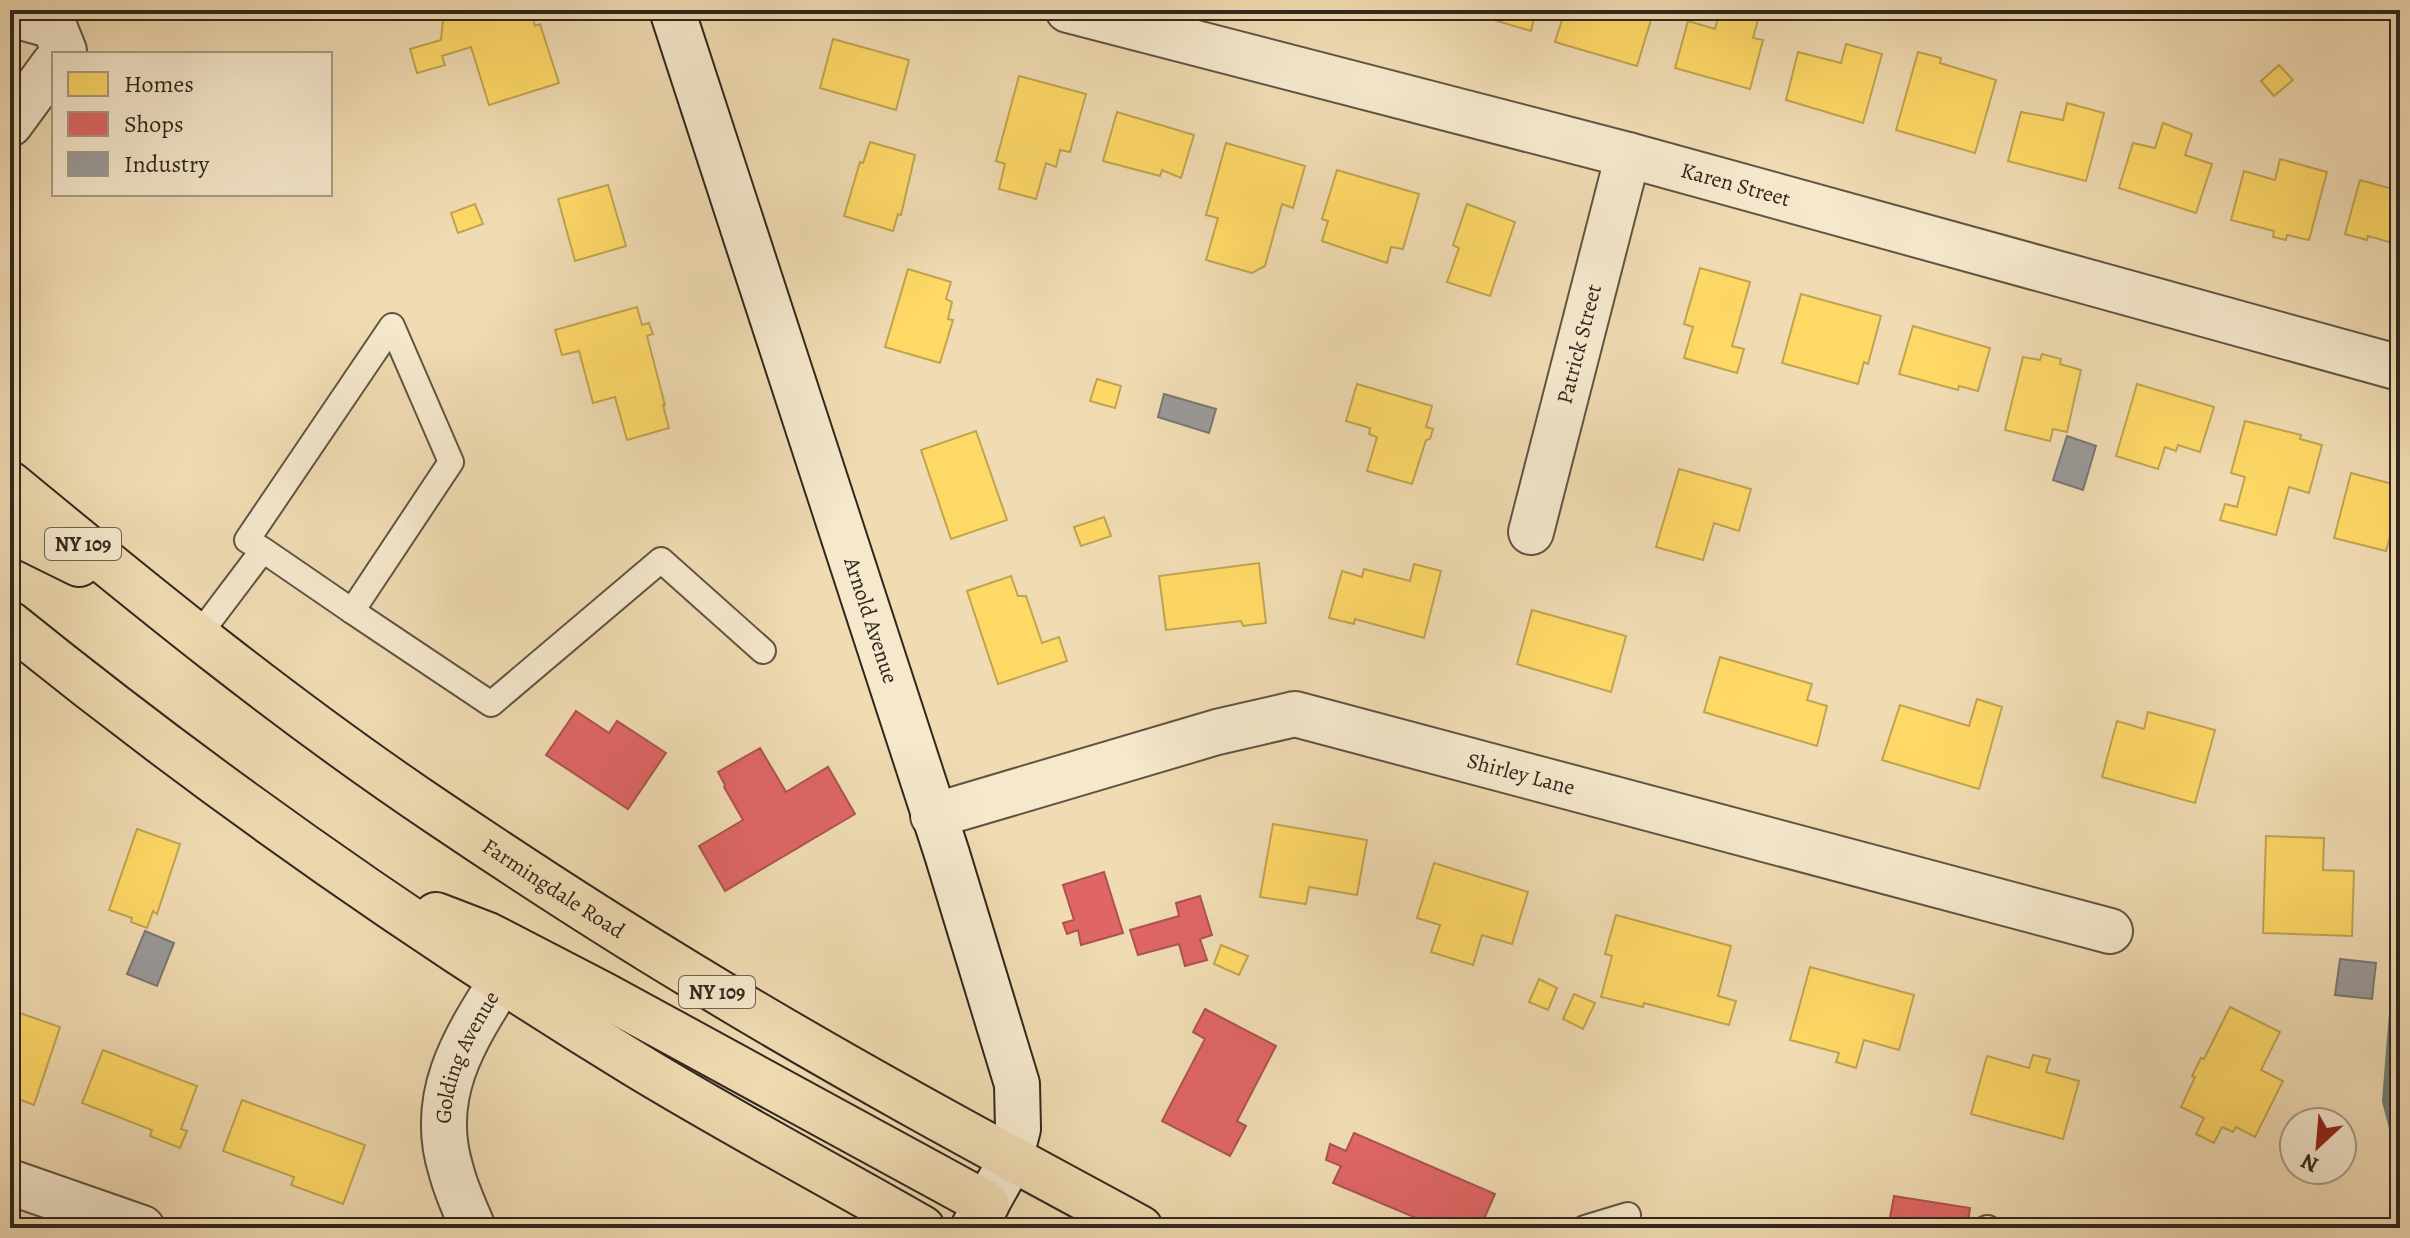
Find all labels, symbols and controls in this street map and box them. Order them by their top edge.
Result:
legend [52,52,332,196]
text: Homes [124,68,194,100]
text: Shops [124,108,184,140]
text: Industry [124,148,210,180]
street label: Karen Street [1677,155,1794,214]
street label: Patrick Street [1550,281,1609,407]
road number: NY 109 [45,528,121,560]
street label: Arnold Avenue [836,553,905,687]
street label: Shirley Lane [1464,745,1578,803]
street label: Farmingdale Road [476,831,631,946]
road number: NY 109 [679,976,755,1008]
street label: Golding Avenue [429,985,506,1124]
north arrow [2278,1106,2358,1186]
text: N [2296,1146,2323,1180]

